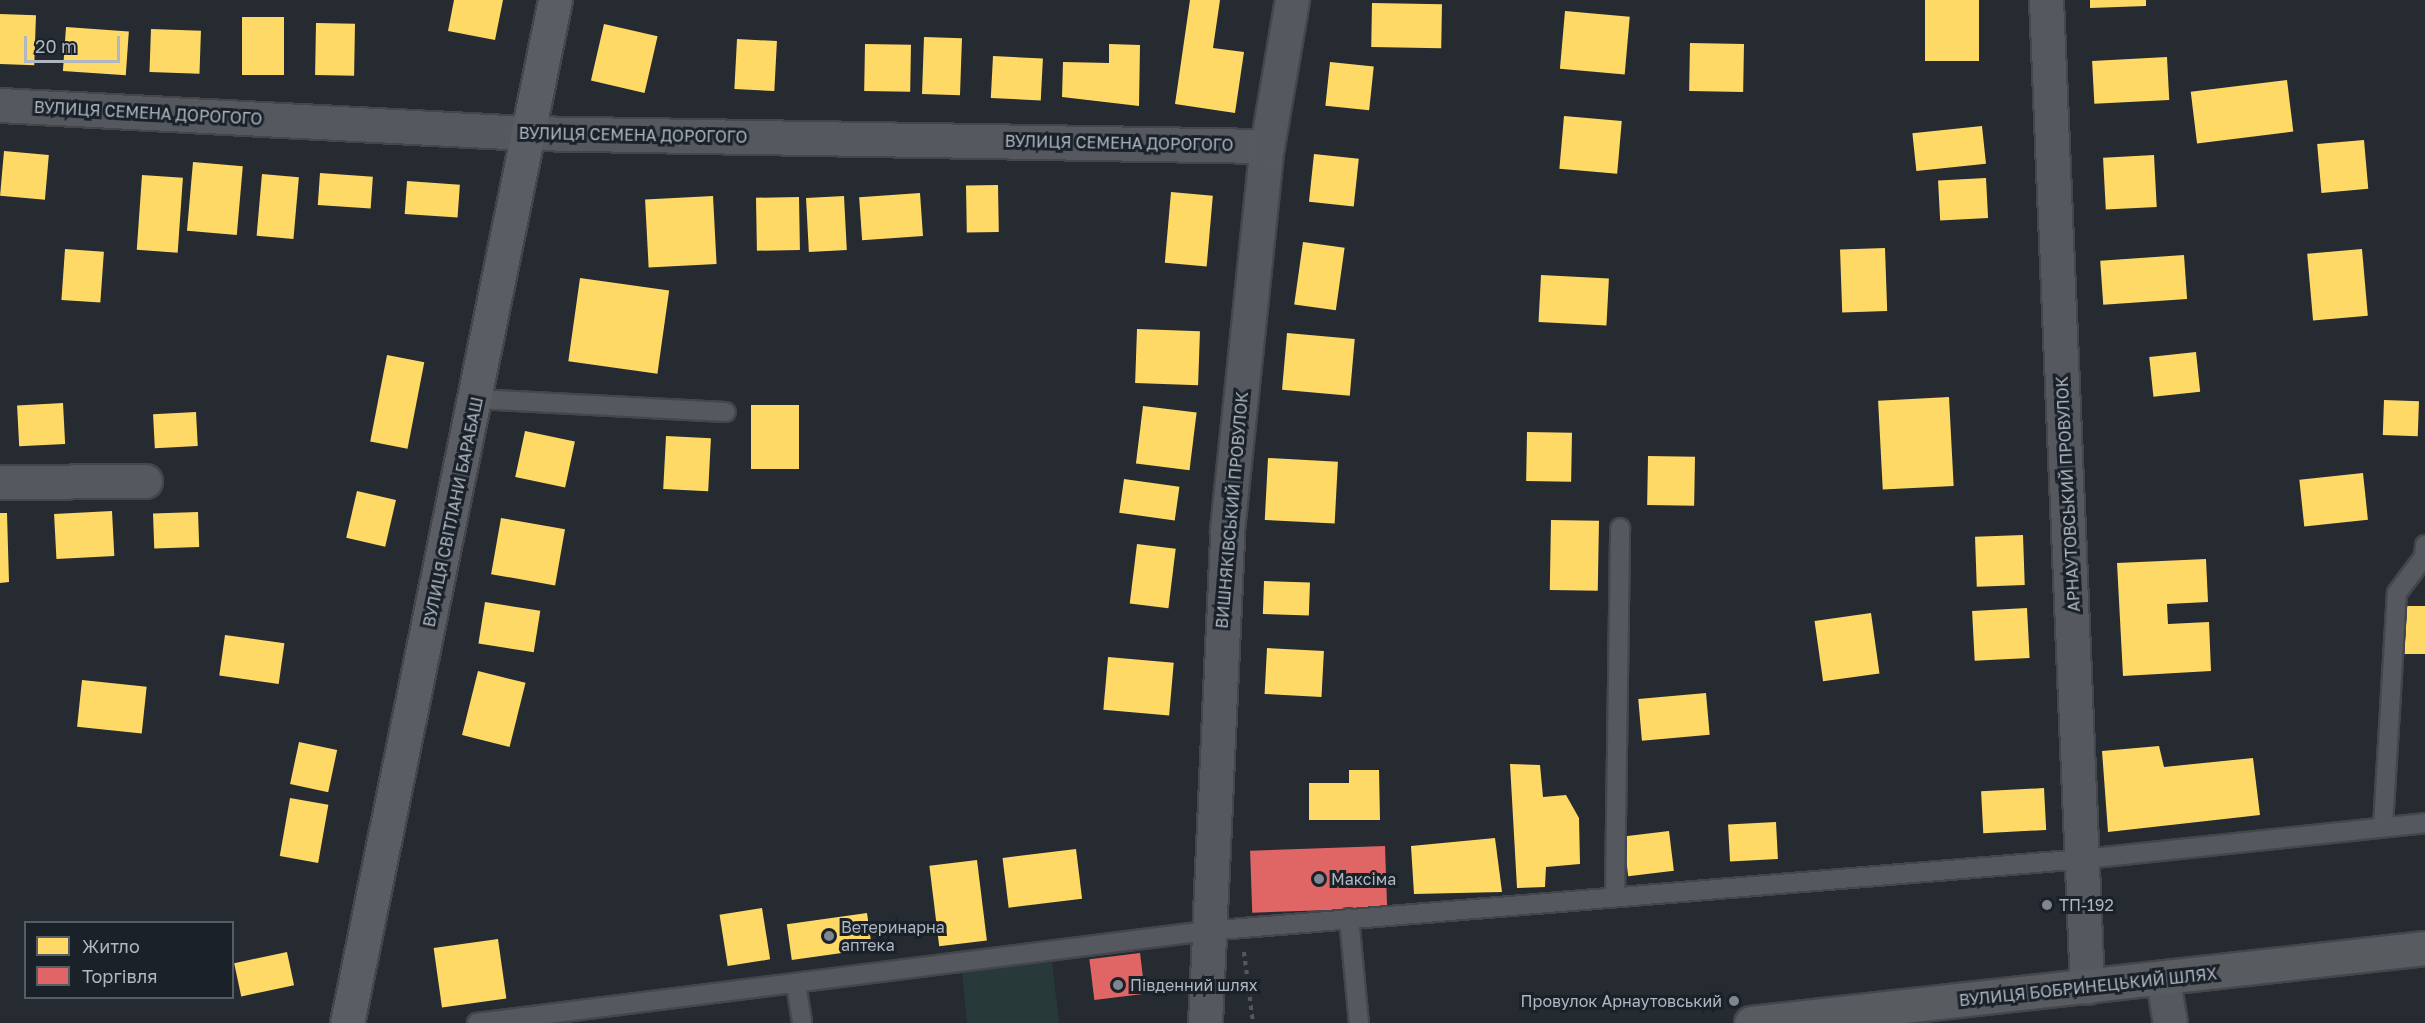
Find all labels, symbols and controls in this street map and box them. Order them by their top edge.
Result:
scale bar [27,24,123,62]
text: 20 m [35,35,77,57]
street label: ВУЛИЦЯ СЕМЕНА ДОРОГОГО [33,97,263,129]
street label: ВУЛИЦЯ СЕМЕНА ДОРОГОГО [519,123,747,147]
street label: ВУЛИЦЯ СЕМЕНА ДОРОГОГО [1005,131,1233,155]
street label: АРНАУТОВСЬКИЙ ПРОВУЛОК [2052,376,2084,612]
street label: ВИШНЯКІВСЬКИЙ ПРОВУЛОК [1212,391,1252,629]
street label: ВУЛИЦЯ СВІТЛАНИ БАРАБАШ [419,395,487,629]
place label: Максіма [1331,869,1396,889]
marker: Максіма [1312,872,1326,886]
place label: ТП-192 [2059,895,2114,915]
marker: ТП-192 [2040,898,2054,912]
place label: Ветеринарна аптека [841,917,945,955]
legend [24,921,234,999]
marker: Ветеринарна аптека [822,929,836,943]
text: Житло [82,935,140,957]
street label: ВУЛИЦЯ БОБРИНЕЦЬКИЙ ШЛЯХ [1958,964,2218,1010]
text: Торгівля [82,965,157,987]
place label: Південний шлях [1130,975,1258,995]
marker: Південний шлях [1111,978,1125,992]
place label: Провулок Арнаутовський [1521,991,1722,1011]
marker: Провулок Арнаутовський [1727,994,1741,1008]

